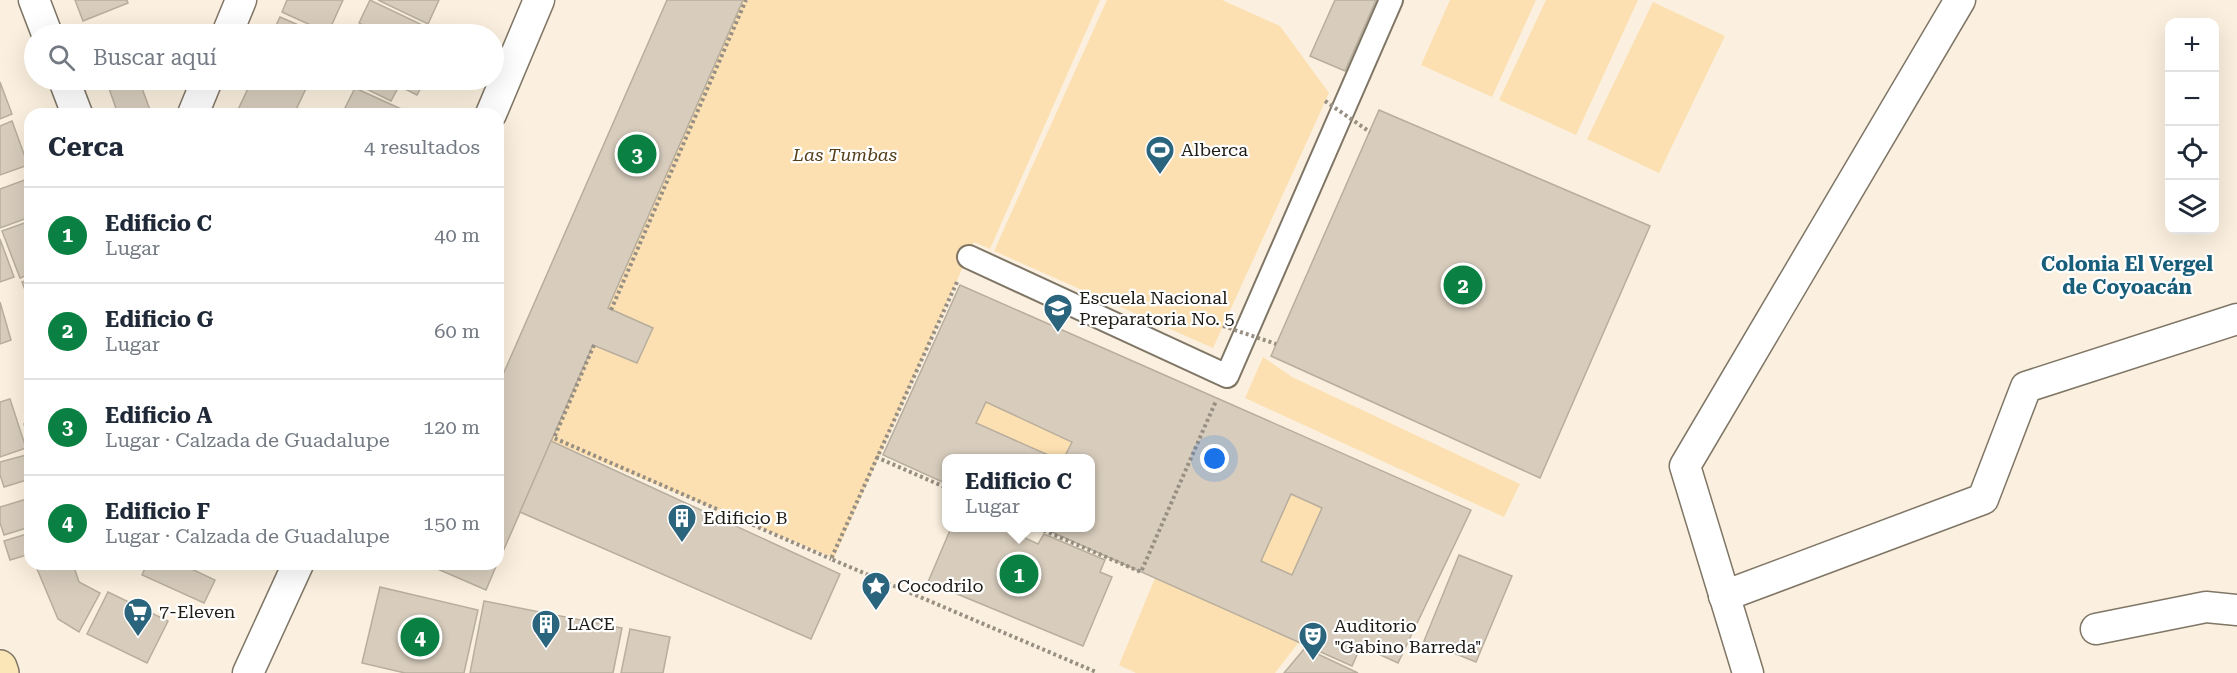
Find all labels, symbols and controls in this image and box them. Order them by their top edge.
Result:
map controls [2165,18,2219,234]
button: + [2165,18,2219,72]
search box [24,24,504,90]
icon: search [45,41,78,74]
text: Buscar aquí [93,45,217,70]
button: − [2165,72,2219,126]
button: locate [2165,126,2219,180]
text: Cerca [48,132,124,162]
pin: 3 [618,132,656,176]
sports icon: Alberca [1144,134,1176,176]
text: 4 resultados [364,135,480,159]
place label: Alberca [1181,139,1248,160]
park label: Las Tumbas [792,144,897,165]
button: layers [2165,180,2219,234]
text: Edificio C [105,211,212,236]
text: 1 [62,223,73,247]
text: 40 m [434,223,480,247]
text: Lugar [105,236,160,260]
district label: Colonia El Vergel de Coyoacán [2041,252,2213,299]
pin: 2 [1444,262,1482,308]
place label: Escuela Nacional Preparatoria No. 5 [1079,287,1235,329]
school or university icon: Escuela Nacional Preparatoria No. 5 [1042,292,1074,334]
text: Edificio G [105,307,214,332]
text: 2 [62,319,73,343]
text: 60 m [434,319,480,343]
text: Lugar [105,332,160,356]
text: Edificio A [105,403,212,428]
text: 3 [62,415,73,439]
text: 120 m [423,415,480,439]
text: Lugar · Calzada de Guadalupe [105,428,390,452]
your location [1200,444,1229,473]
popup [942,454,1095,532]
text: Edificio C [965,469,1072,494]
text: Lugar [965,494,1020,518]
text: Edificio F [105,499,210,524]
building icon: Edificio B [666,502,698,544]
place label: Edificio B [703,507,788,528]
text: 4 [62,511,73,535]
text: 150 m [423,511,480,535]
text: Lugar · Calzada de Guadalupe [105,524,390,548]
pin: 1 [1000,552,1038,596]
place icon: Cocodrilo [860,570,892,612]
place label: Cocodrilo [897,575,983,596]
supermarket icon: 7-Eleven [122,596,154,638]
place label: 7-Eleven [159,601,236,622]
building icon: LACE [530,608,562,650]
place label: LACE [567,613,615,634]
pin: 4 [400,614,440,660]
place label: Auditorio "Gabino Barreda" [1334,615,1482,657]
theatre icon: Auditorio "Gabino Barreda" [1297,620,1329,662]

